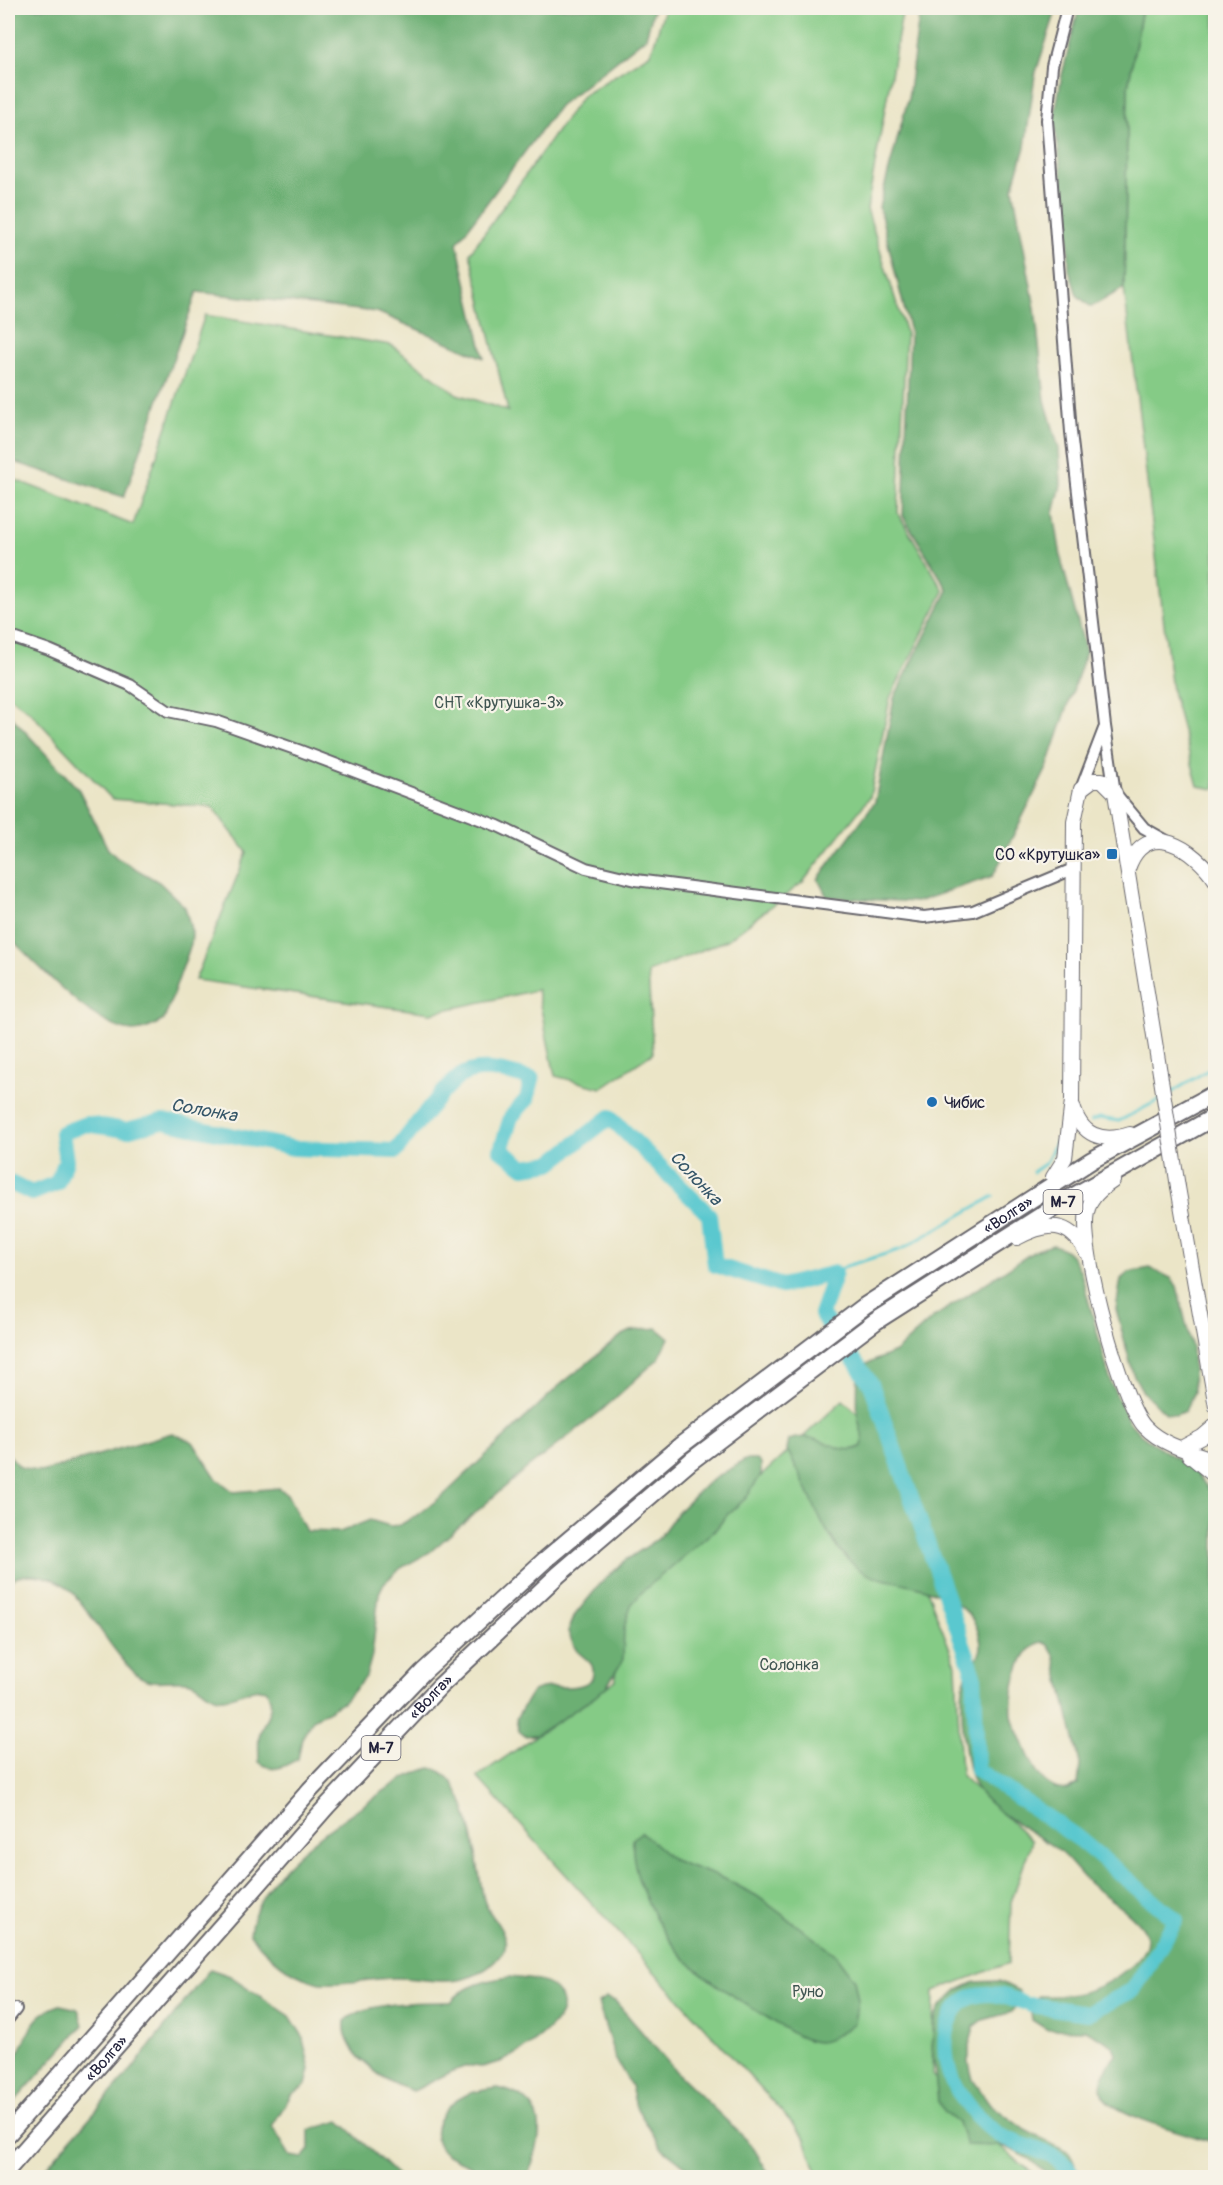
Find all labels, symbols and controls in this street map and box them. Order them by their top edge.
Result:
park label: СНТ «Крутушка-3» [434,693,564,713]
place label: СО «Крутушка» [995,845,1100,865]
marker: СО «Крутушка» [1105,847,1119,861]
water label: Солонка [169,1093,240,1128]
place label: Чибис [944,1093,985,1113]
marker: Чибис [925,1095,939,1109]
water label: Солонка [665,1146,728,1212]
road number: М-7 [1044,1190,1082,1214]
street label: «Волга» [980,1192,1037,1238]
park label: Солонка [759,1655,819,1675]
street label: «Волга» [405,1670,457,1724]
road number: М-7 [362,1736,400,1760]
park label: Руно [792,1982,824,2002]
street label: «Волга» [81,2031,132,2086]

